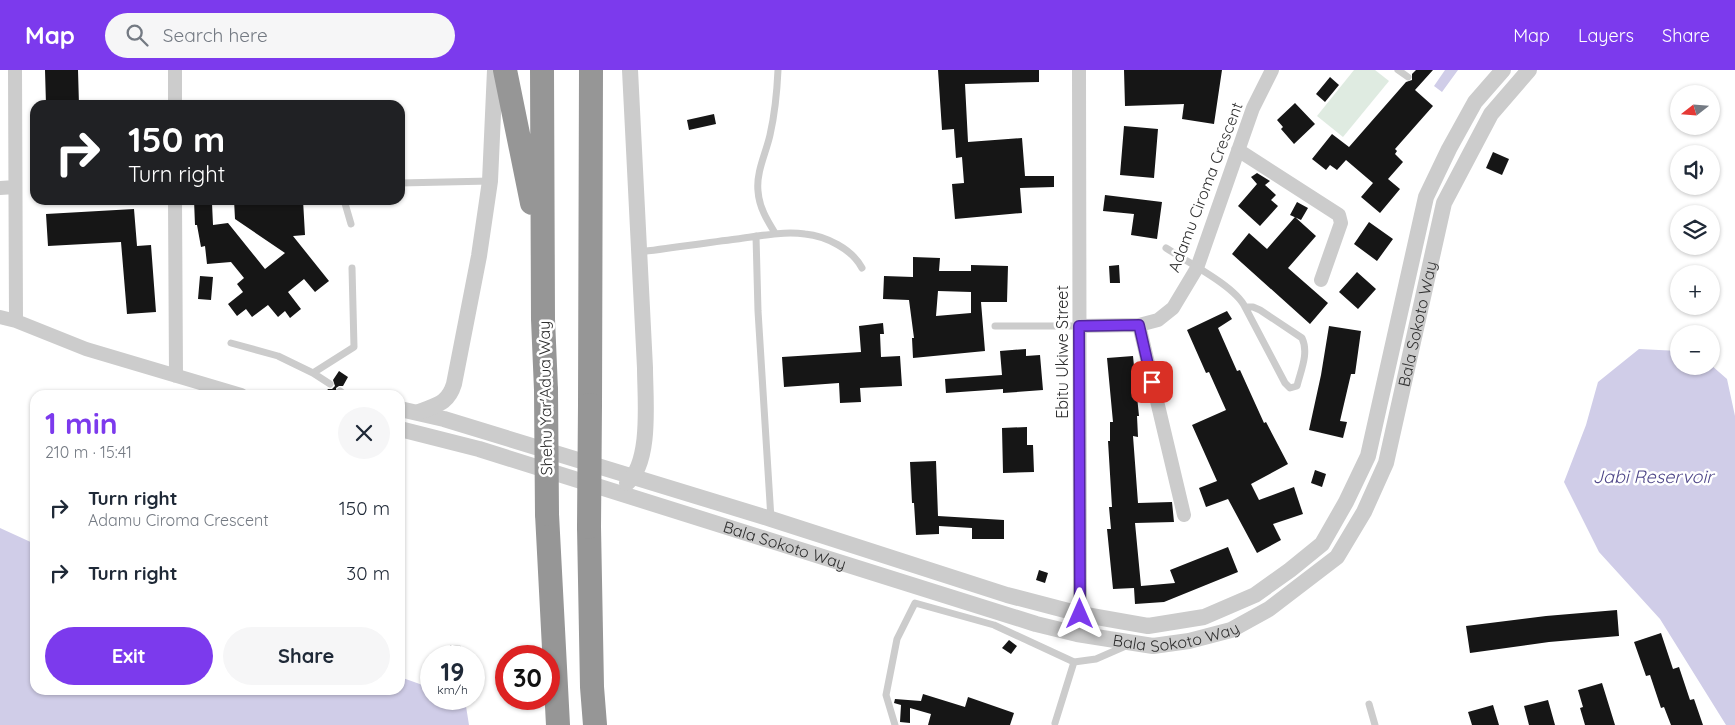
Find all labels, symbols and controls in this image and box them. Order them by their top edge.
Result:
search box [105,13,455,58]
text: Map [25,20,75,50]
icon: search [123,21,151,49]
text: Search here [163,23,268,47]
text: Map [1513,24,1550,47]
text: Layers [1578,24,1634,47]
text: Share [1662,24,1710,47]
north arrow [1670,85,1720,135]
map controls [1670,85,1720,375]
street label: Adamu Ciroma Crescent [1163,99,1247,275]
text: 150 m [128,117,225,161]
icon: right [45,120,110,185]
button: sound [1670,145,1720,195]
text: Turn right [128,160,225,188]
button: layers [1670,205,1720,255]
street label: Bala Sokoto Way [1393,259,1441,388]
button: + [1670,265,1720,315]
street label: Ebitu Ukiwe Street [1052,285,1072,419]
street label: Shehu Yar'Adua Way [534,321,556,475]
button: − [1670,325,1720,375]
pin [1131,361,1173,403]
icon: arrive [1138,368,1166,396]
text: 1 min [45,404,118,442]
button: close [338,407,390,459]
text: 210 m · 15:41 [45,442,132,462]
water label: Jabi Reservoir [1593,465,1715,488]
text: Turn right [88,486,177,510]
icon: right [45,494,73,522]
text: 150 m [339,496,390,520]
text: Adamu Ciroma Crescent [88,510,269,530]
street label: Bala Sokoto Way [721,516,849,574]
icon: right [45,559,73,587]
text: Turn right [88,561,177,585]
text: 30 m [346,561,390,585]
position arrow [1053,587,1105,639]
street label: Bala Sokoto Way [1111,618,1243,656]
button: Exit [45,627,213,685]
button: Share [223,627,390,685]
speed limit sign: 30 [495,645,560,710]
text: 19 [441,656,464,687]
text: km/h [437,682,468,697]

